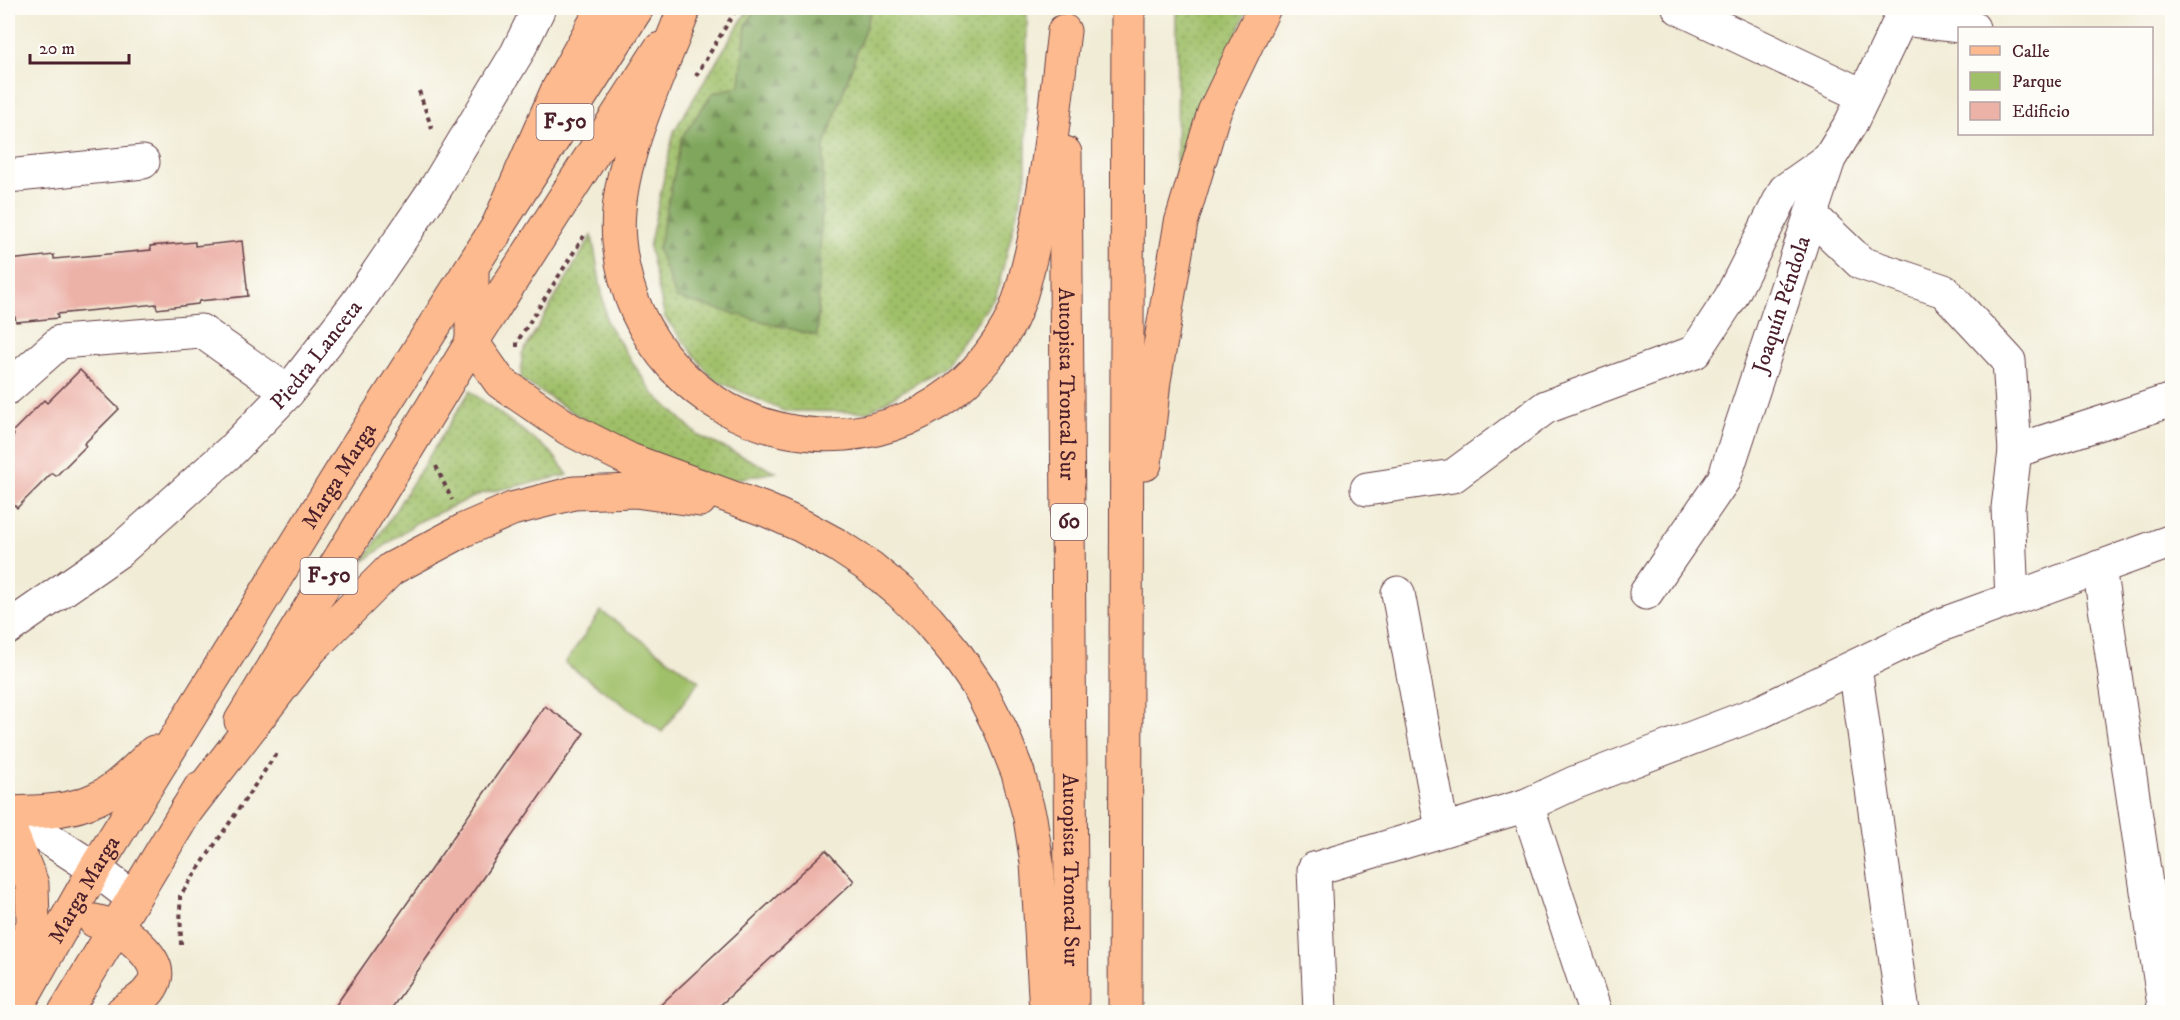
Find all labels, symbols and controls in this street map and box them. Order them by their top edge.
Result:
scale bar [30,27,129,65]
legend [1958,27,2153,135]
text: 20 m [39,38,75,60]
text: Calle [2012,41,2050,63]
text: Parque [2012,71,2062,93]
text: Edificio [2012,101,2070,123]
road number: F-50 [536,104,594,140]
street label: Joaquín Péndola [1746,232,1817,378]
street label: Autopista Troncal Sur [1053,287,1081,481]
street label: Piedra Lanceta [265,294,368,415]
street label: Marga Marga [296,417,383,534]
road number: 60 [1051,504,1087,540]
road number: F-50 [300,558,358,594]
street label: Autopista Troncal Sur [1057,773,1085,967]
street label: Marga Marga [42,830,126,948]

